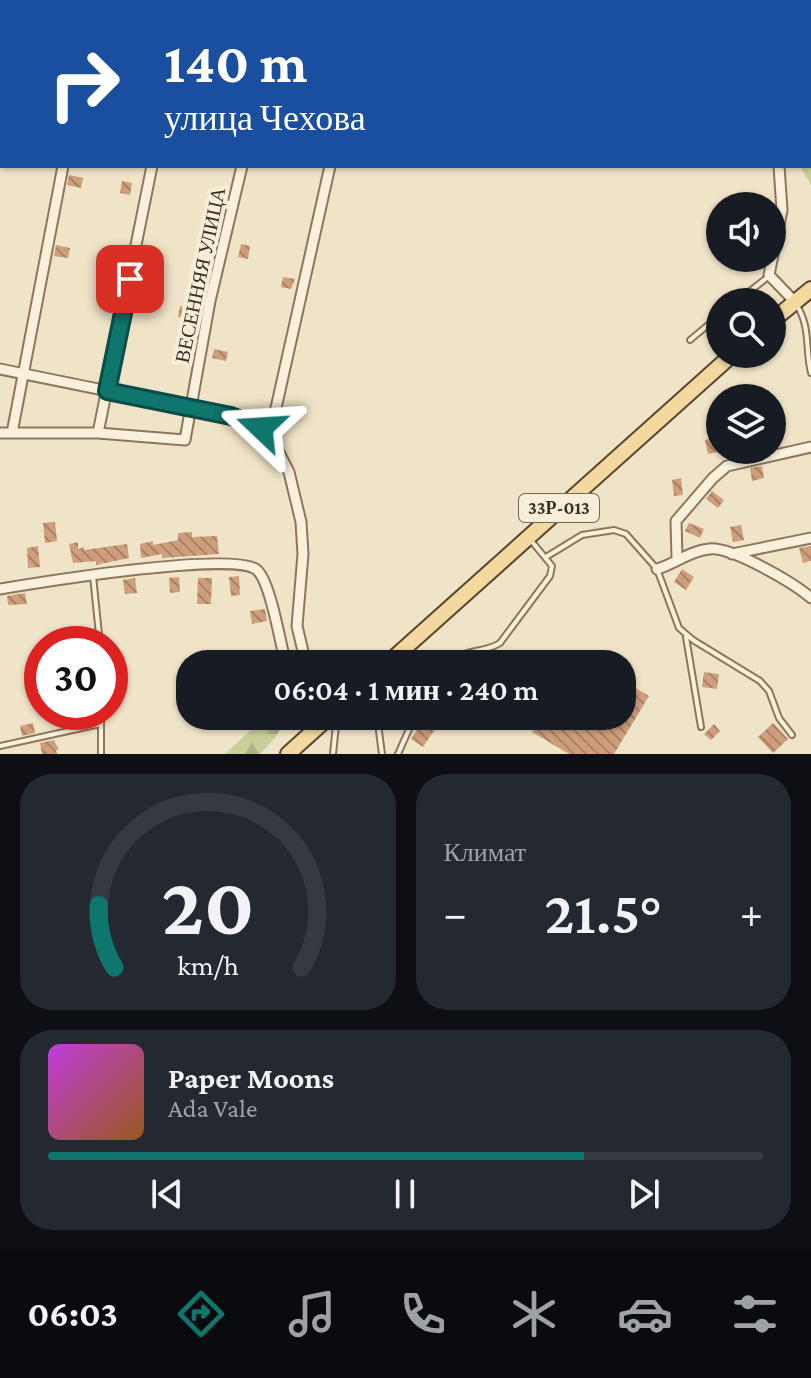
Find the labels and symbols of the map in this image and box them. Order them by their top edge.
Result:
street label: ВЕСЕННЯЯ УЛИЦА [171,185,230,365]
pin [96,245,164,313]
position arrow [219,386,303,470]
road number: 33Р-013 [519,494,599,522]
speed limit sign: 30 [24,626,128,730]

